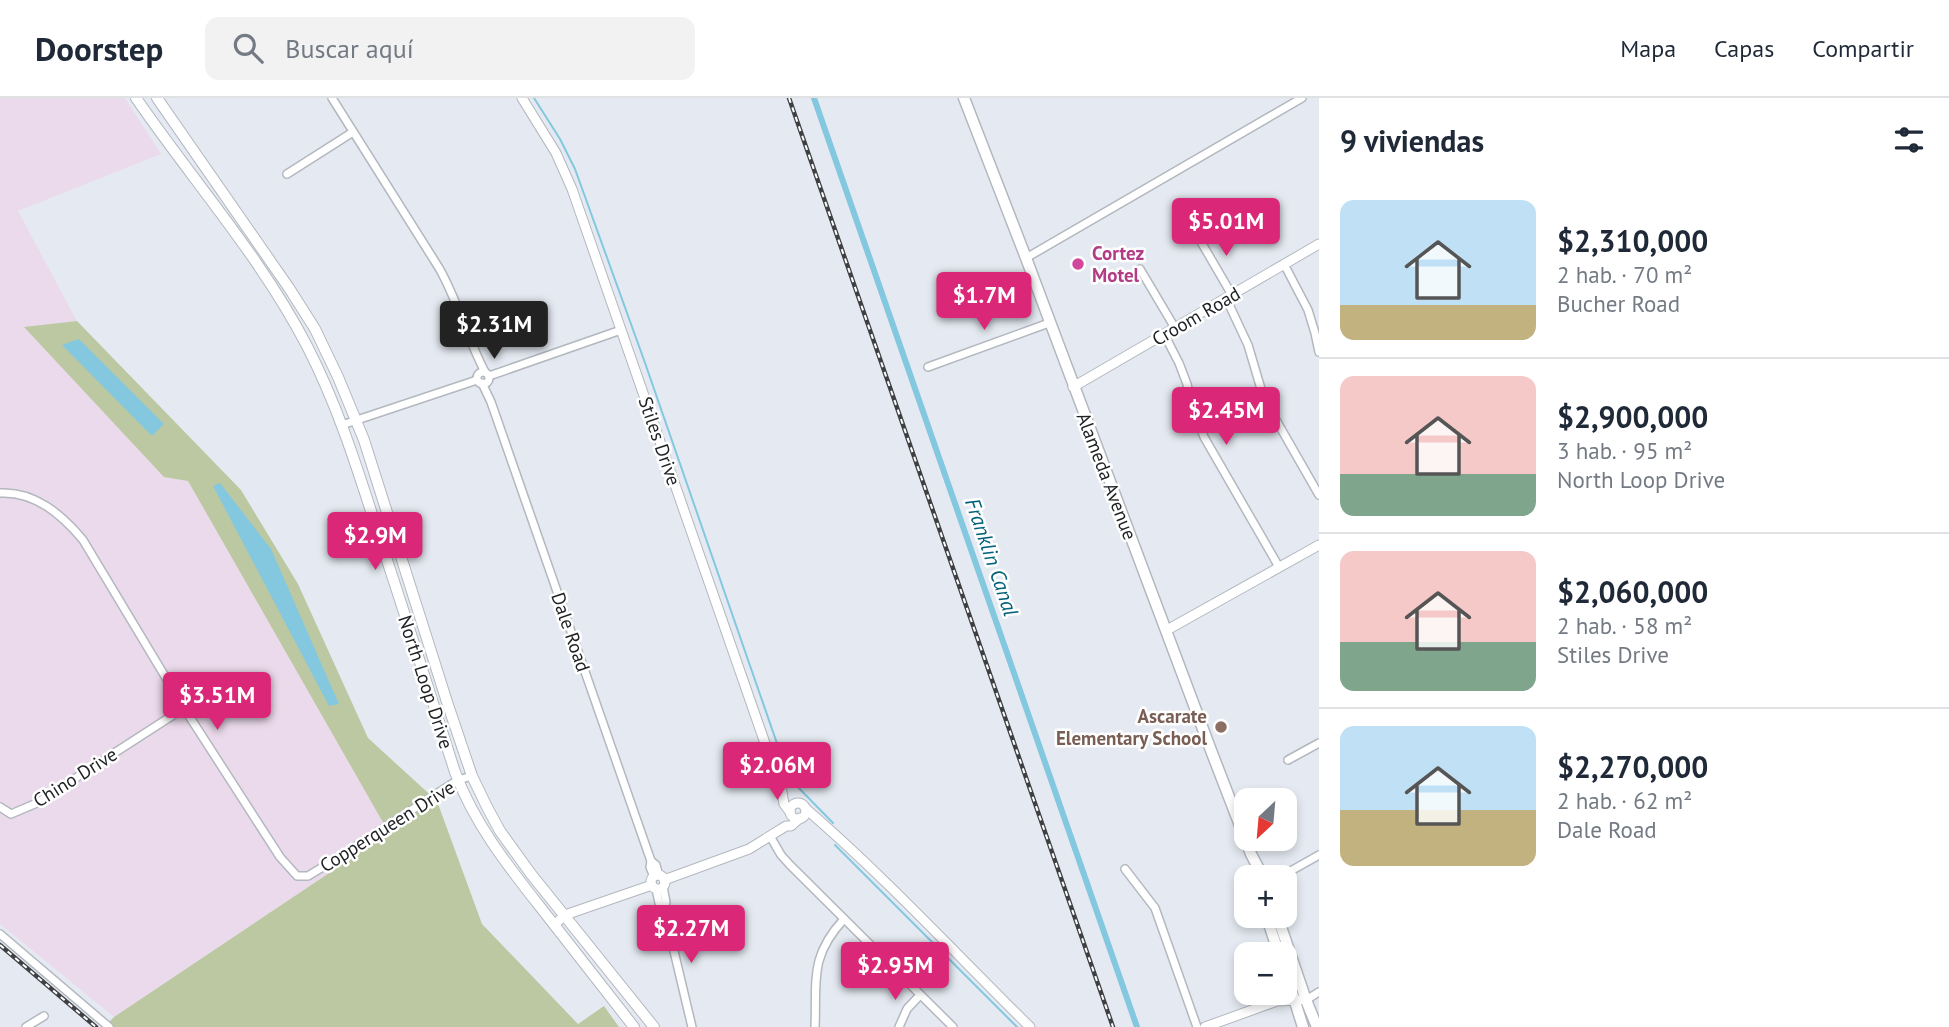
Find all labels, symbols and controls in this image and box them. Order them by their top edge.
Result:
search box [205,17,695,80]
text: Doorstep [35,27,163,70]
icon: search [229,29,267,67]
text: Buscar aquí [285,32,414,65]
text: Mapa [1620,33,1676,64]
text: Capas [1714,33,1774,64]
text: Compartir [1812,33,1914,64]
text: 9 viviendas [1340,121,1484,160]
icon: filters [1890,121,1928,159]
pin: $5.01M [1169,198,1283,258]
text: $5.01M [1188,206,1264,235]
text: $2,310,000 [1557,221,1708,260]
icon: home [1396,228,1480,312]
place label: Cortez Motel [1092,241,1144,287]
marker: Cortez Motel [1070,256,1086,272]
text: 2 hab. · 70 m² [1557,260,1692,289]
pin: $1.7M [935,272,1033,332]
text: $1.7M [952,280,1016,309]
street label: Croom Road [1148,281,1244,351]
text: Bucher Road [1557,289,1680,318]
pin: $2.31M [437,302,551,361]
text: $2.31M [456,309,532,338]
pin: $2.45M [1169,388,1283,447]
street label: Stiles Drive [634,393,686,489]
text: $2.45M [1188,395,1264,424]
text: $2,900,000 [1557,397,1708,436]
icon: home [1396,404,1480,488]
street label: Alameda Avenue [1072,409,1142,543]
text: 3 hab. · 95 m² [1557,436,1692,465]
text: North Loop Drive [1557,465,1725,494]
water label: Franklin Canal [959,494,1025,620]
pin: $2.9M [326,512,424,572]
text: $2.9M [343,520,407,549]
text: $2,060,000 [1557,572,1708,611]
icon: home [1396,579,1480,663]
street label: Dale Road [546,589,596,675]
text: 2 hab. · 58 m² [1557,611,1692,640]
street label: North Loop Drive [393,612,459,752]
text: Stiles Drive [1557,640,1669,669]
pin: $3.51M [160,672,274,732]
text: $3.51M [179,680,255,709]
place label: Ascarate Elementary School [1056,704,1207,750]
marker: Ascarate Elementary School [1213,719,1229,735]
street label: Chino Drive [29,742,121,812]
pin: $2.06M [720,742,834,802]
text: $2,270,000 [1557,747,1708,786]
text: $2.06M [739,750,815,779]
icon: home [1396,754,1480,838]
street label: Copperqueen Drive [315,775,459,877]
text: 2 hab. · 62 m² [1557,786,1692,815]
north arrow [1234,788,1297,850]
map controls [1234,788,1297,1005]
text: Dale Road [1557,815,1657,844]
button: + [1234,865,1297,928]
pin: $2.27M [634,906,748,965]
text: $2.27M [653,913,729,942]
pin: $2.95M [838,942,952,1002]
button: − [1234,942,1297,1005]
text: $2.95M [857,950,933,979]

